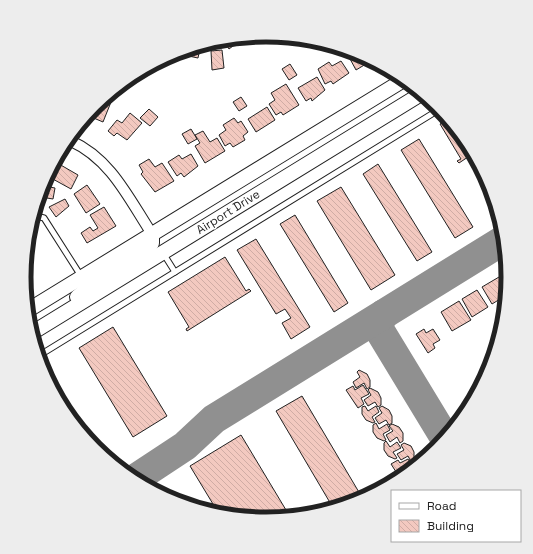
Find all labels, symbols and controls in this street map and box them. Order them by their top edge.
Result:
street label: Airport Drive [193,186,263,238]
legend [391,490,521,542]
text: Road [427,498,456,514]
text: Building [427,518,474,534]

